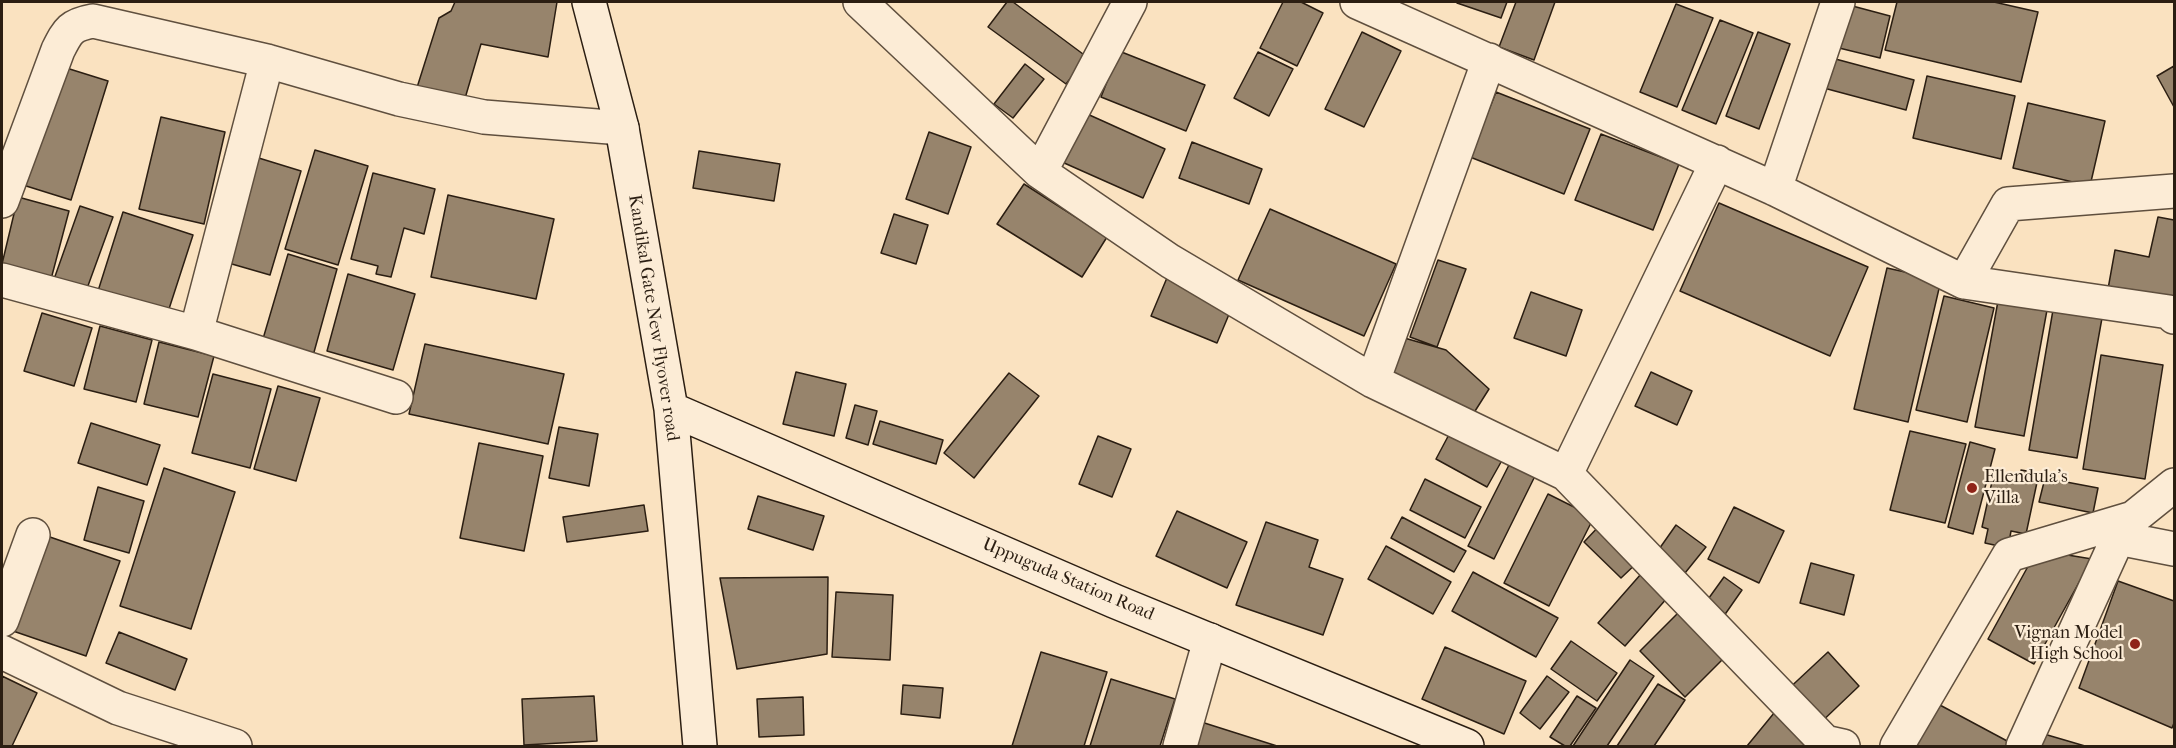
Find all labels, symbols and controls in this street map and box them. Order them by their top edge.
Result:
street label: Kandikal Gate New Flyover road [623,193,683,443]
place label: Ellendula's Villa [1984,467,2068,510]
marker: Ellendula's Villa [1965,481,1979,495]
street label: Uppuguda Station Road [979,534,1157,626]
place label: Vignan Model High School [2014,623,2123,666]
marker: Vignan Model High School [2128,637,2142,651]

